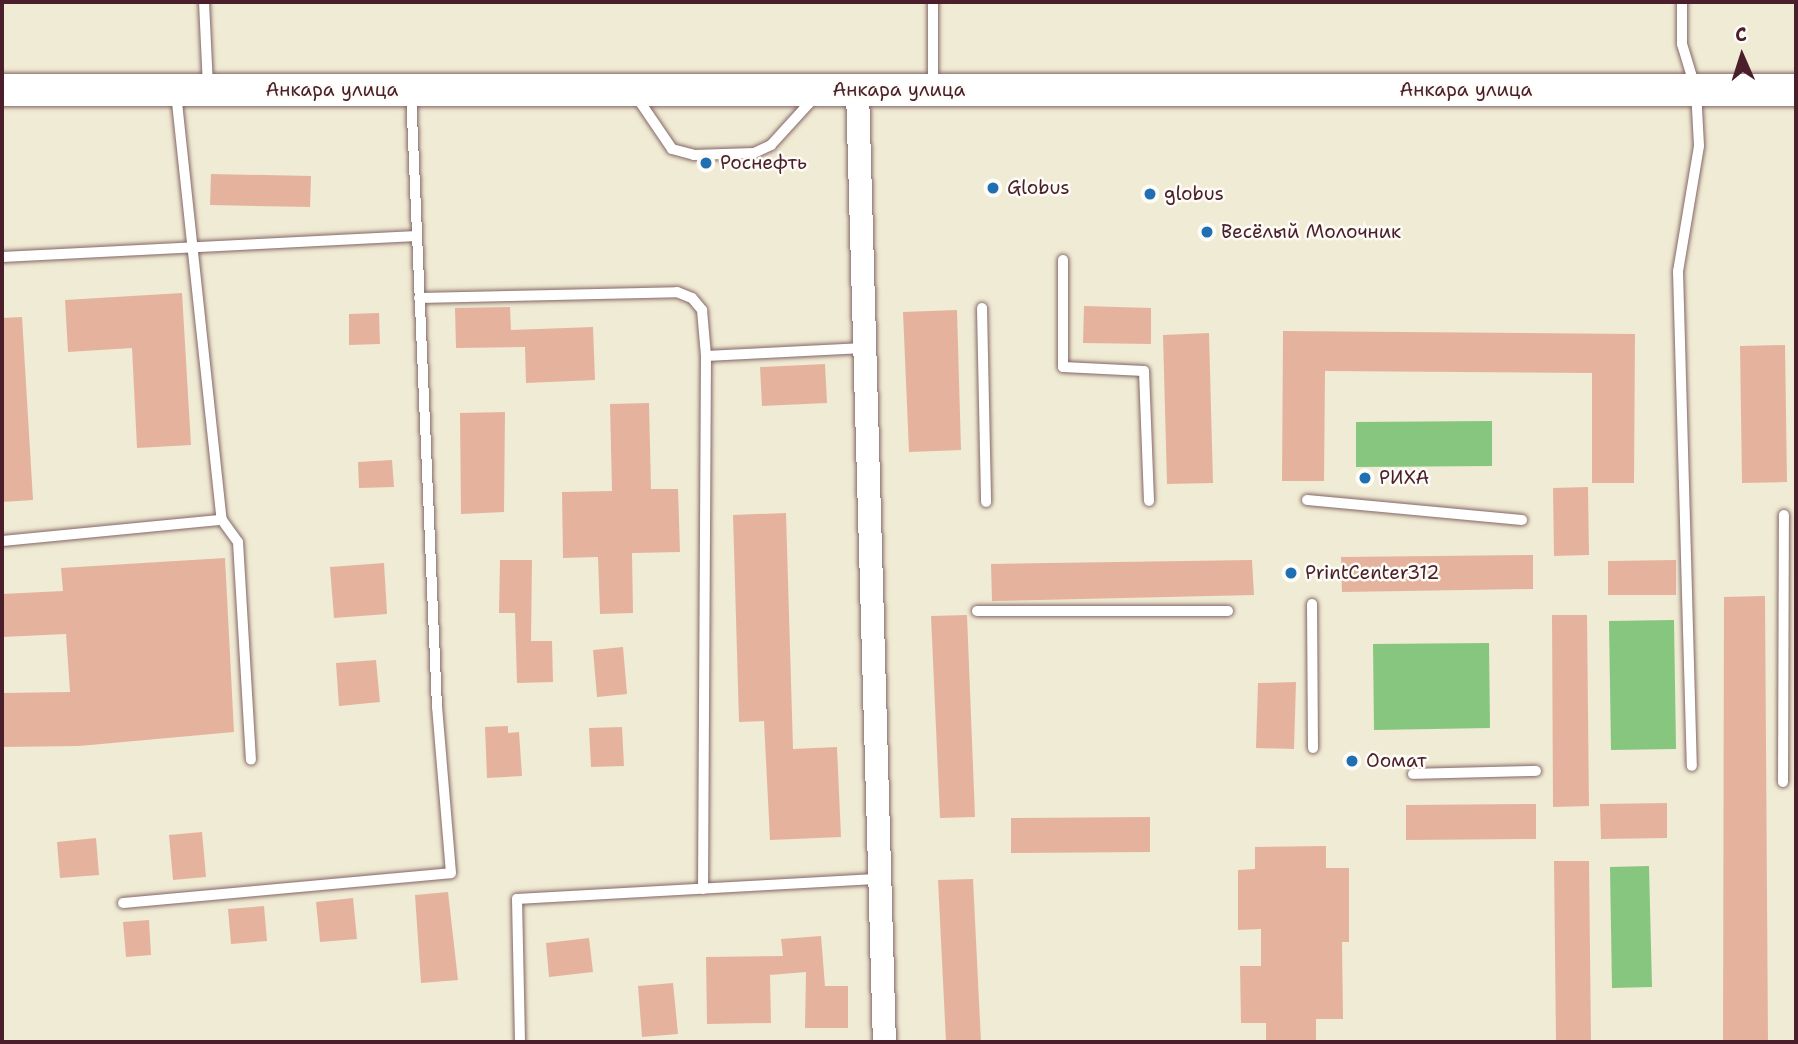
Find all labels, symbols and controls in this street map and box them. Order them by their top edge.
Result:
north arrow [1707,21,1777,91]
text: С [1734,22,1747,47]
street label: Анкара улица [266,79,398,101]
street label: Анкара улица [833,79,965,101]
street label: Анкара улица [1400,79,1532,101]
place label: Роснефть [720,152,807,174]
marker: Роснефть [698,155,714,171]
place label: Globus [1007,177,1070,199]
marker: Globus [985,180,1001,196]
place label: globus [1164,183,1224,205]
marker: globus [1142,186,1158,202]
place label: Весёлый Молочник [1221,221,1401,243]
marker: Весёлый Молочник [1199,224,1215,240]
place label: РИХА [1379,467,1429,489]
marker: РИХА [1357,470,1373,486]
place label: PrintCenter312 [1305,562,1439,584]
marker: PrintCenter312 [1283,565,1299,581]
place label: Оомат [1366,750,1427,772]
marker: Оомат [1344,753,1360,769]

